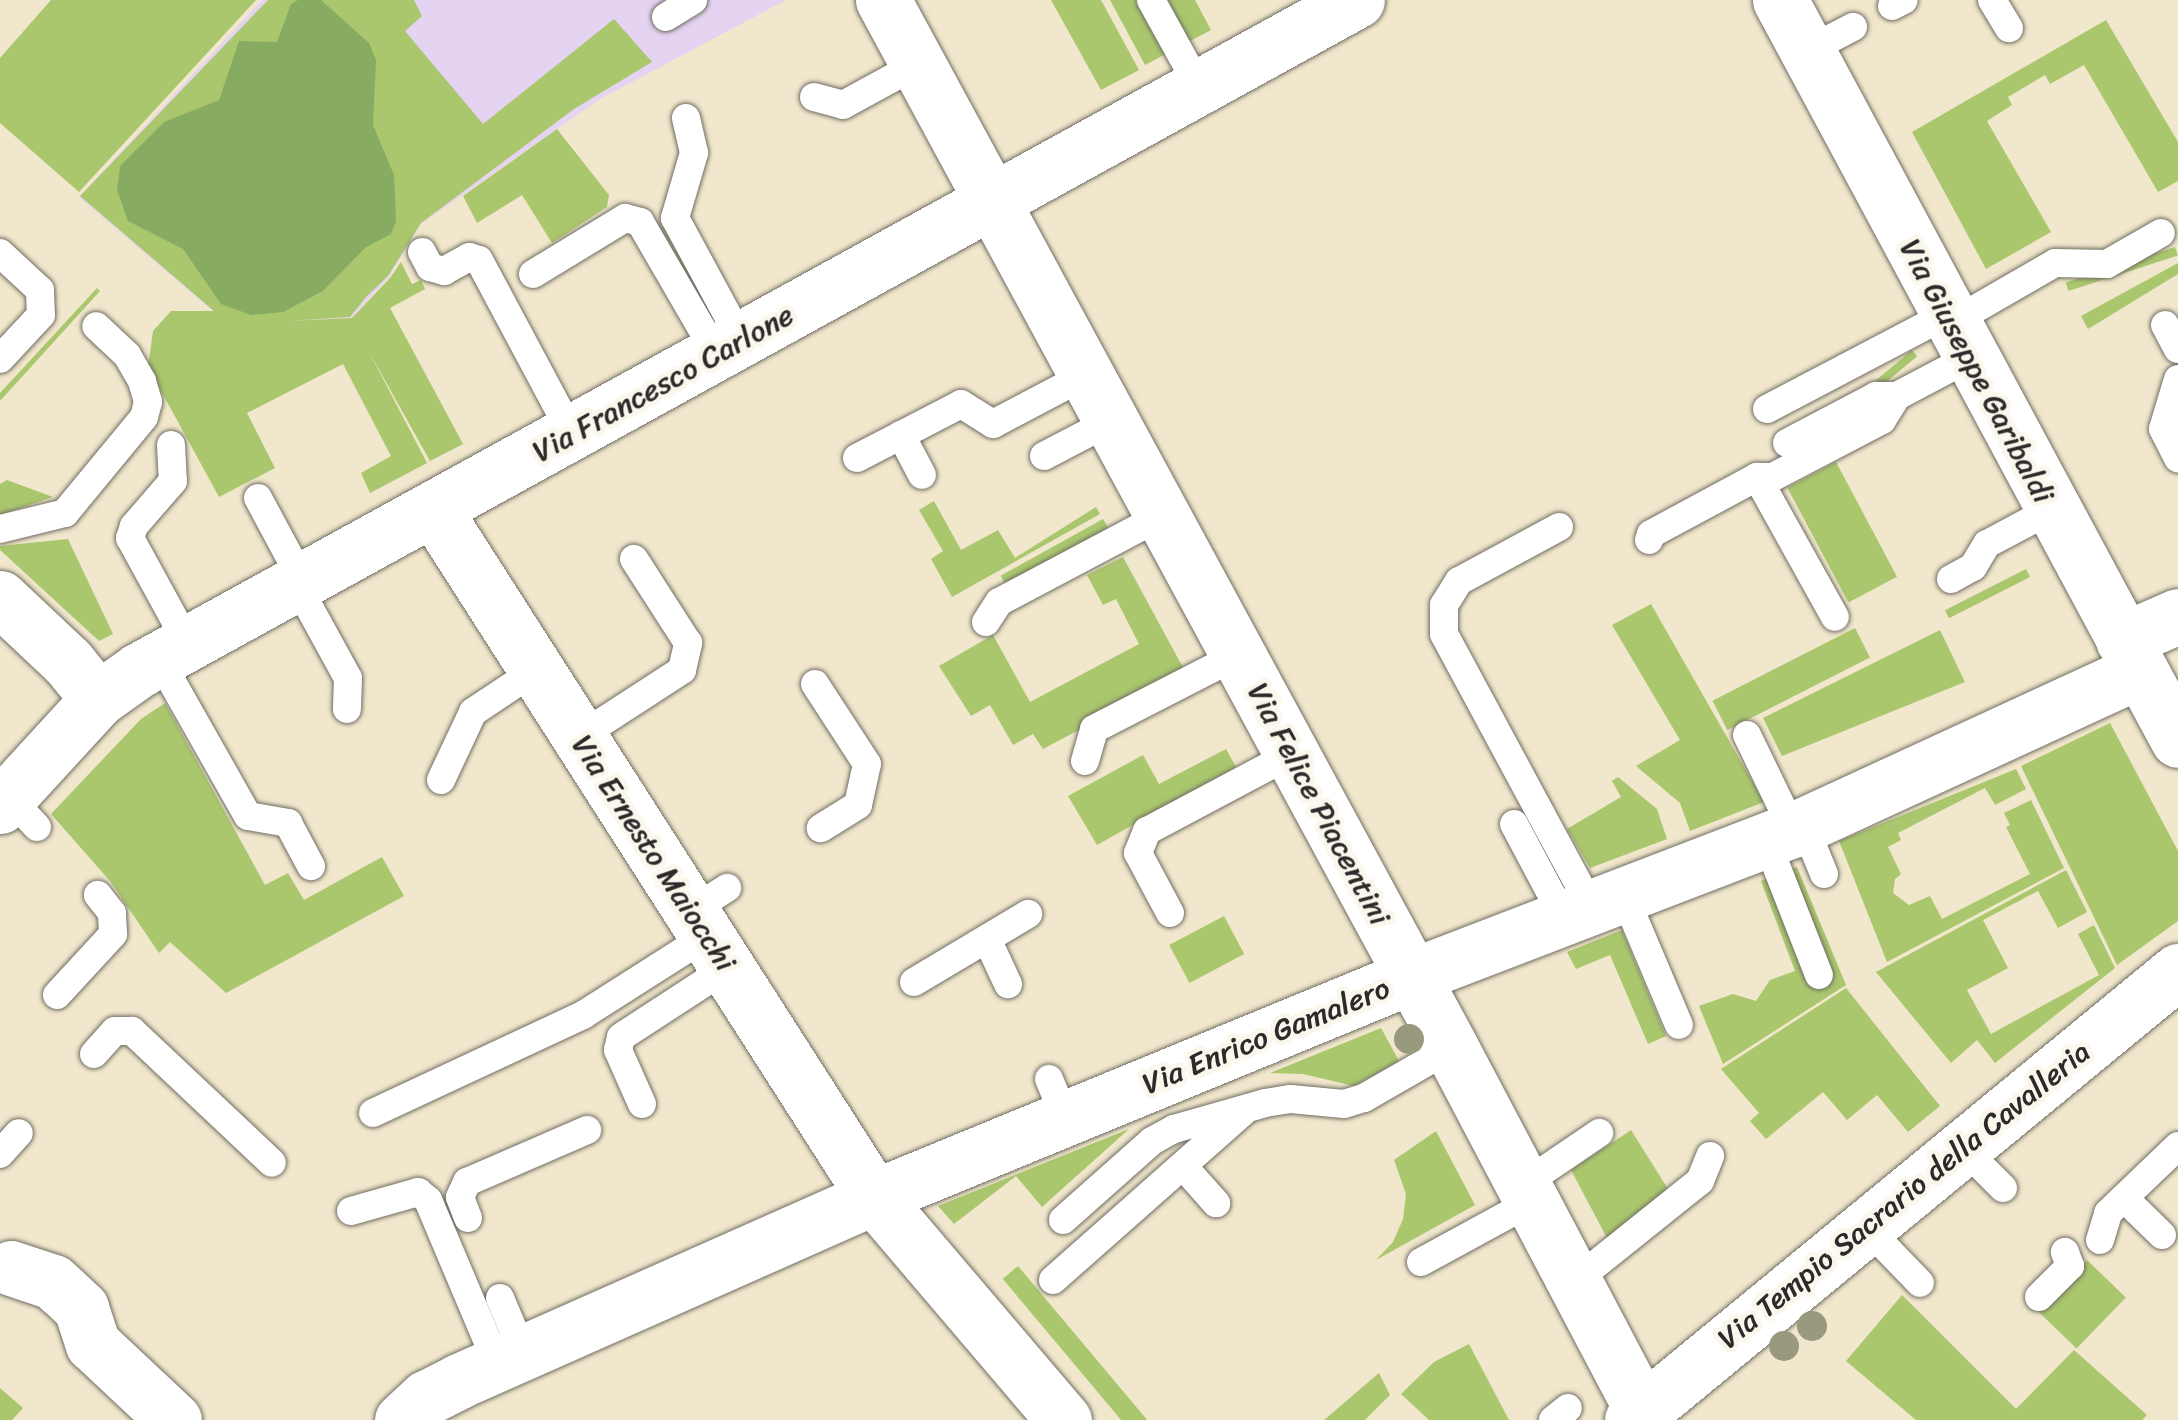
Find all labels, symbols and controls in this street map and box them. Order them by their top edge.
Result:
street label: Via Giuseppe Garibaldi [1892,233,2062,509]
street label: Via Francesco Carlone [527,297,799,469]
street label: Via Felice Piacentini [1240,678,1398,930]
street label: Via Ernesto Maiocchi [564,728,744,978]
street label: Via Enrico Gamalero [1137,970,1395,1102]
street label: Via Tempio Sacrario della Cavalleria [1710,1033,2098,1357]

